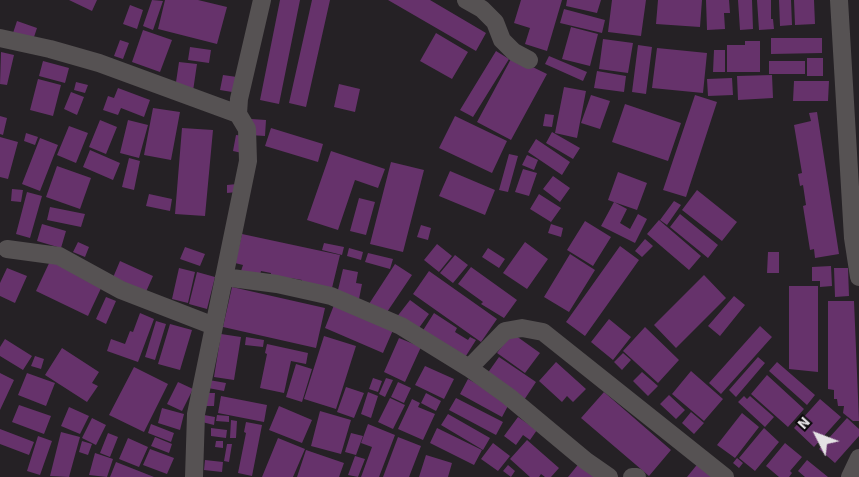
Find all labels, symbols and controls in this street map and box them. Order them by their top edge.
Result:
north arrow [787,405,847,465]
text: N [792,412,815,434]

